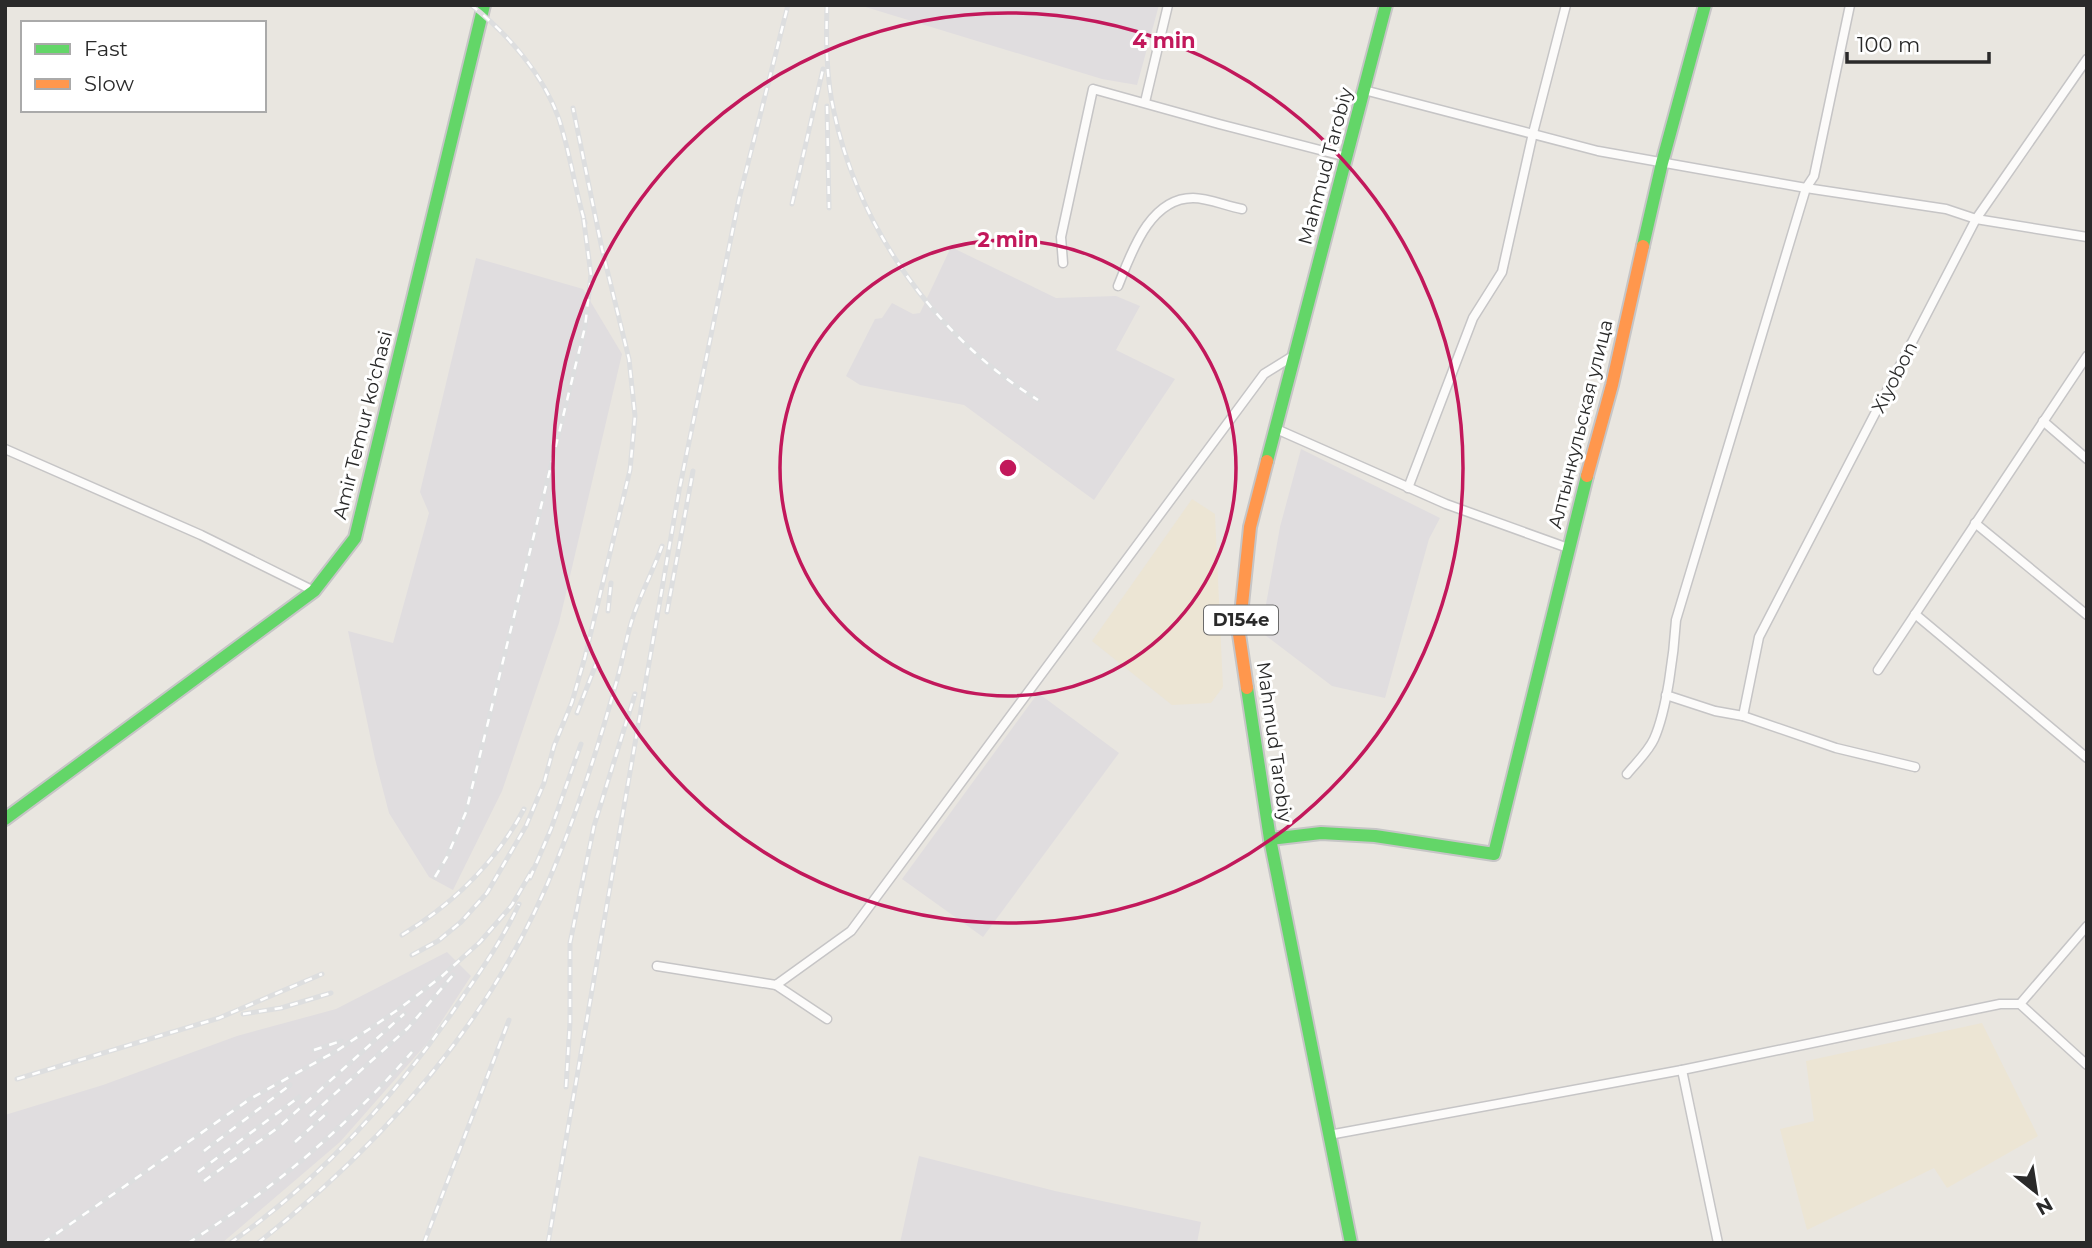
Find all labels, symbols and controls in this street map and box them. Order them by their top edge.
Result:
legend [21,21,266,112]
scale bar [1847,21,1989,65]
text: 4 min [1132,28,1196,53]
text: 100 m [1857,32,1920,57]
text: Fast [84,36,128,61]
text: Slow [84,71,134,96]
street label: Mahmud Tarobiy [1293,84,1358,247]
text: 2 min [977,227,1039,252]
street label: Алтынкульская улица [1543,317,1618,531]
street label: Amir Temur ko'chasi [328,328,397,522]
street label: Xiyobon [1867,338,1922,417]
centre of rings [996,456,1020,480]
road number: D154e [1204,606,1278,634]
street label: Mahmud Tarobiy [1252,660,1297,825]
north arrow [2001,1157,2071,1227]
text: N [2032,1192,2057,1220]

